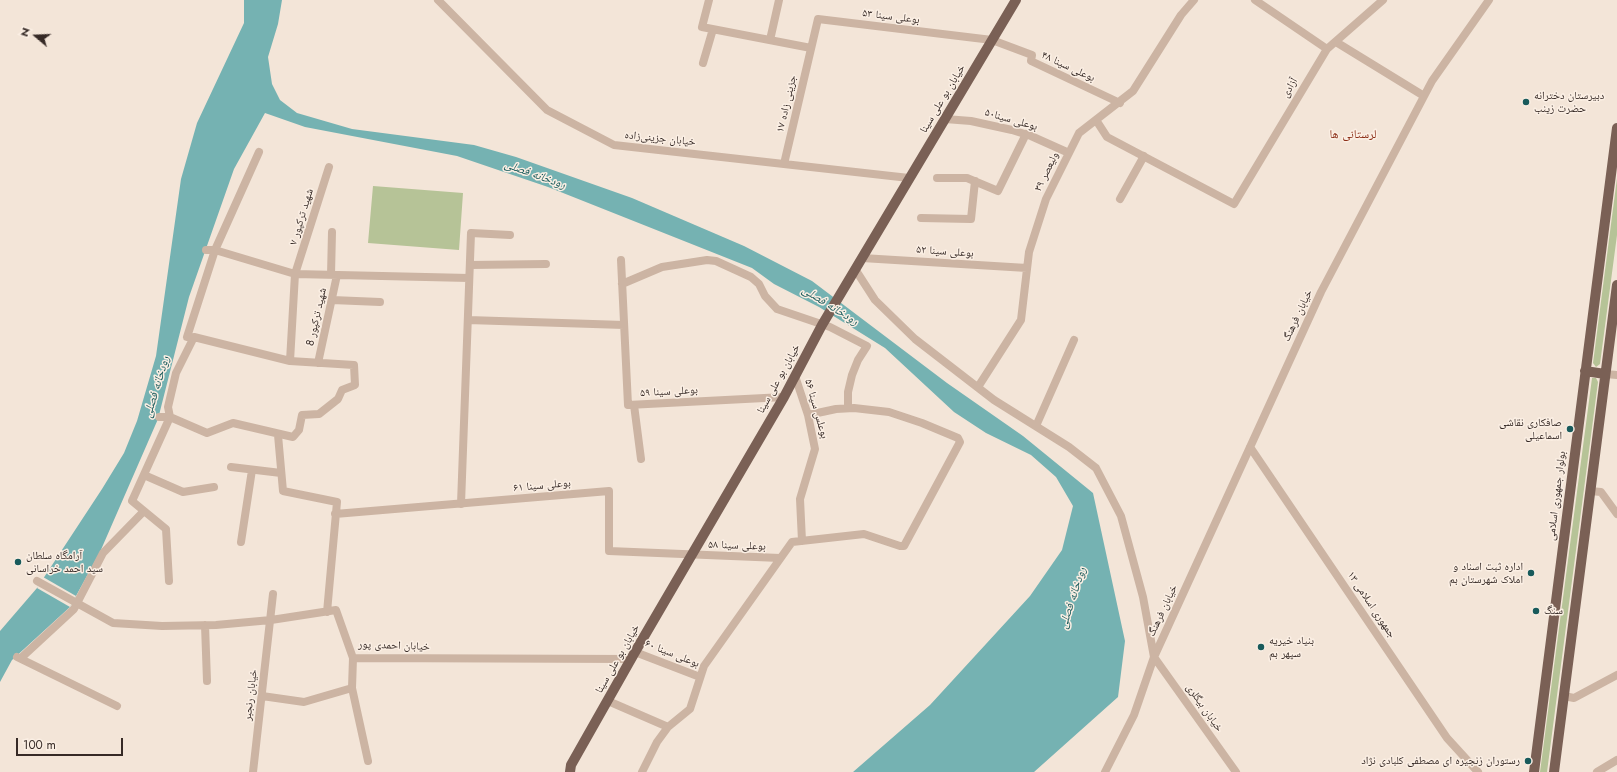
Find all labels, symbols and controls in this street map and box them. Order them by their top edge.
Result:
street label: بوعلی سینا ۵۳ [862,7,920,27]
north arrow [16,16,56,56]
text: N [16,25,34,39]
street label: بوعلی سینا ۴۸ [1039,49,1097,85]
street label: خیابان بو علی سینا [917,63,969,135]
street label: جزینی زاده ۱۷ [774,74,800,134]
street label: آزادی [1279,76,1301,100]
place label: دبیرستان دخترانه حضرت زینب [1534,89,1604,115]
marker: دبیرستان دخترانه حضرت زینب [1521,97,1531,107]
street label: بوعلی سینا۵۰ [983,106,1039,134]
district label: لرستانی ها [1330,128,1376,142]
street label: خیابان جزینی‌زاده [624,129,696,149]
street label: ولیعصر ۳۹ [1032,150,1062,194]
water label: رودخانه فصلی [503,157,567,193]
street label: شهید ترکپور ۷ [287,187,317,247]
street label: بوعلی سینا ۵۲ [916,243,974,261]
water label: رودخانه فصلی [799,283,861,329]
street label: شهید ترکپور 8 [304,287,330,347]
street label: خیابان فرهنگ [1280,288,1316,344]
street label: خیابان بو علی سینا [755,342,803,416]
water label: رودخانه فصلی [141,354,173,420]
street label: بوعلس سینا ۵۶ [801,378,831,440]
street label: بوعلی سینا ۵۹ [640,384,698,400]
place label: صافکاری نقاشی اسماعیلی [1499,416,1562,442]
marker: صافکاری نقاشی اسماعیلی [1565,424,1575,434]
street label: بولوار جمهوری اسلامی [1545,450,1569,542]
street label: بوعلی سینا ۶۱ [513,477,571,495]
street label: بوعلی سینا ۵۸ [708,538,766,554]
place label: آرامگاه سلطان سید احمد خراسانی [26,549,103,575]
marker: آرامگاه سلطان سید احمد خراسانی [13,557,23,567]
place label: اداره ثبت اسناد و املاک شهرستان بم [1449,560,1523,586]
water label: رودخانه فصلی [1056,565,1090,631]
marker: اداره ثبت اسناد و املاک شهرستان بم [1526,568,1536,578]
street label: جمهوری اسلامی ۱۳ [1344,569,1398,641]
street label: خیابان فرهنگ [1145,583,1181,639]
place label: سنگ [1544,604,1563,618]
marker: سنگ [1531,606,1541,616]
street label: خیابان بو علی سینا [593,622,643,696]
place label: بنیاد خیریه سپهر بم [1269,634,1314,660]
street label: بوعلی سینا ۶۰ [643,637,701,671]
street label: خیابان احمدی پور [358,638,430,654]
marker: بنیاد خیریه سپهر بم [1256,642,1266,652]
street label: خیابان رنجبر [241,669,261,721]
street label: خیابان بیگلری [1183,682,1225,734]
scale bar [18,730,125,756]
text: 100 m [23,736,56,754]
place label: رستوران زنجیره ای مصطفی کلبادی نژاد [1361,754,1520,768]
marker: رستوران زنجیره ای مصطفی کلبادی نژاد [1523,756,1533,766]

